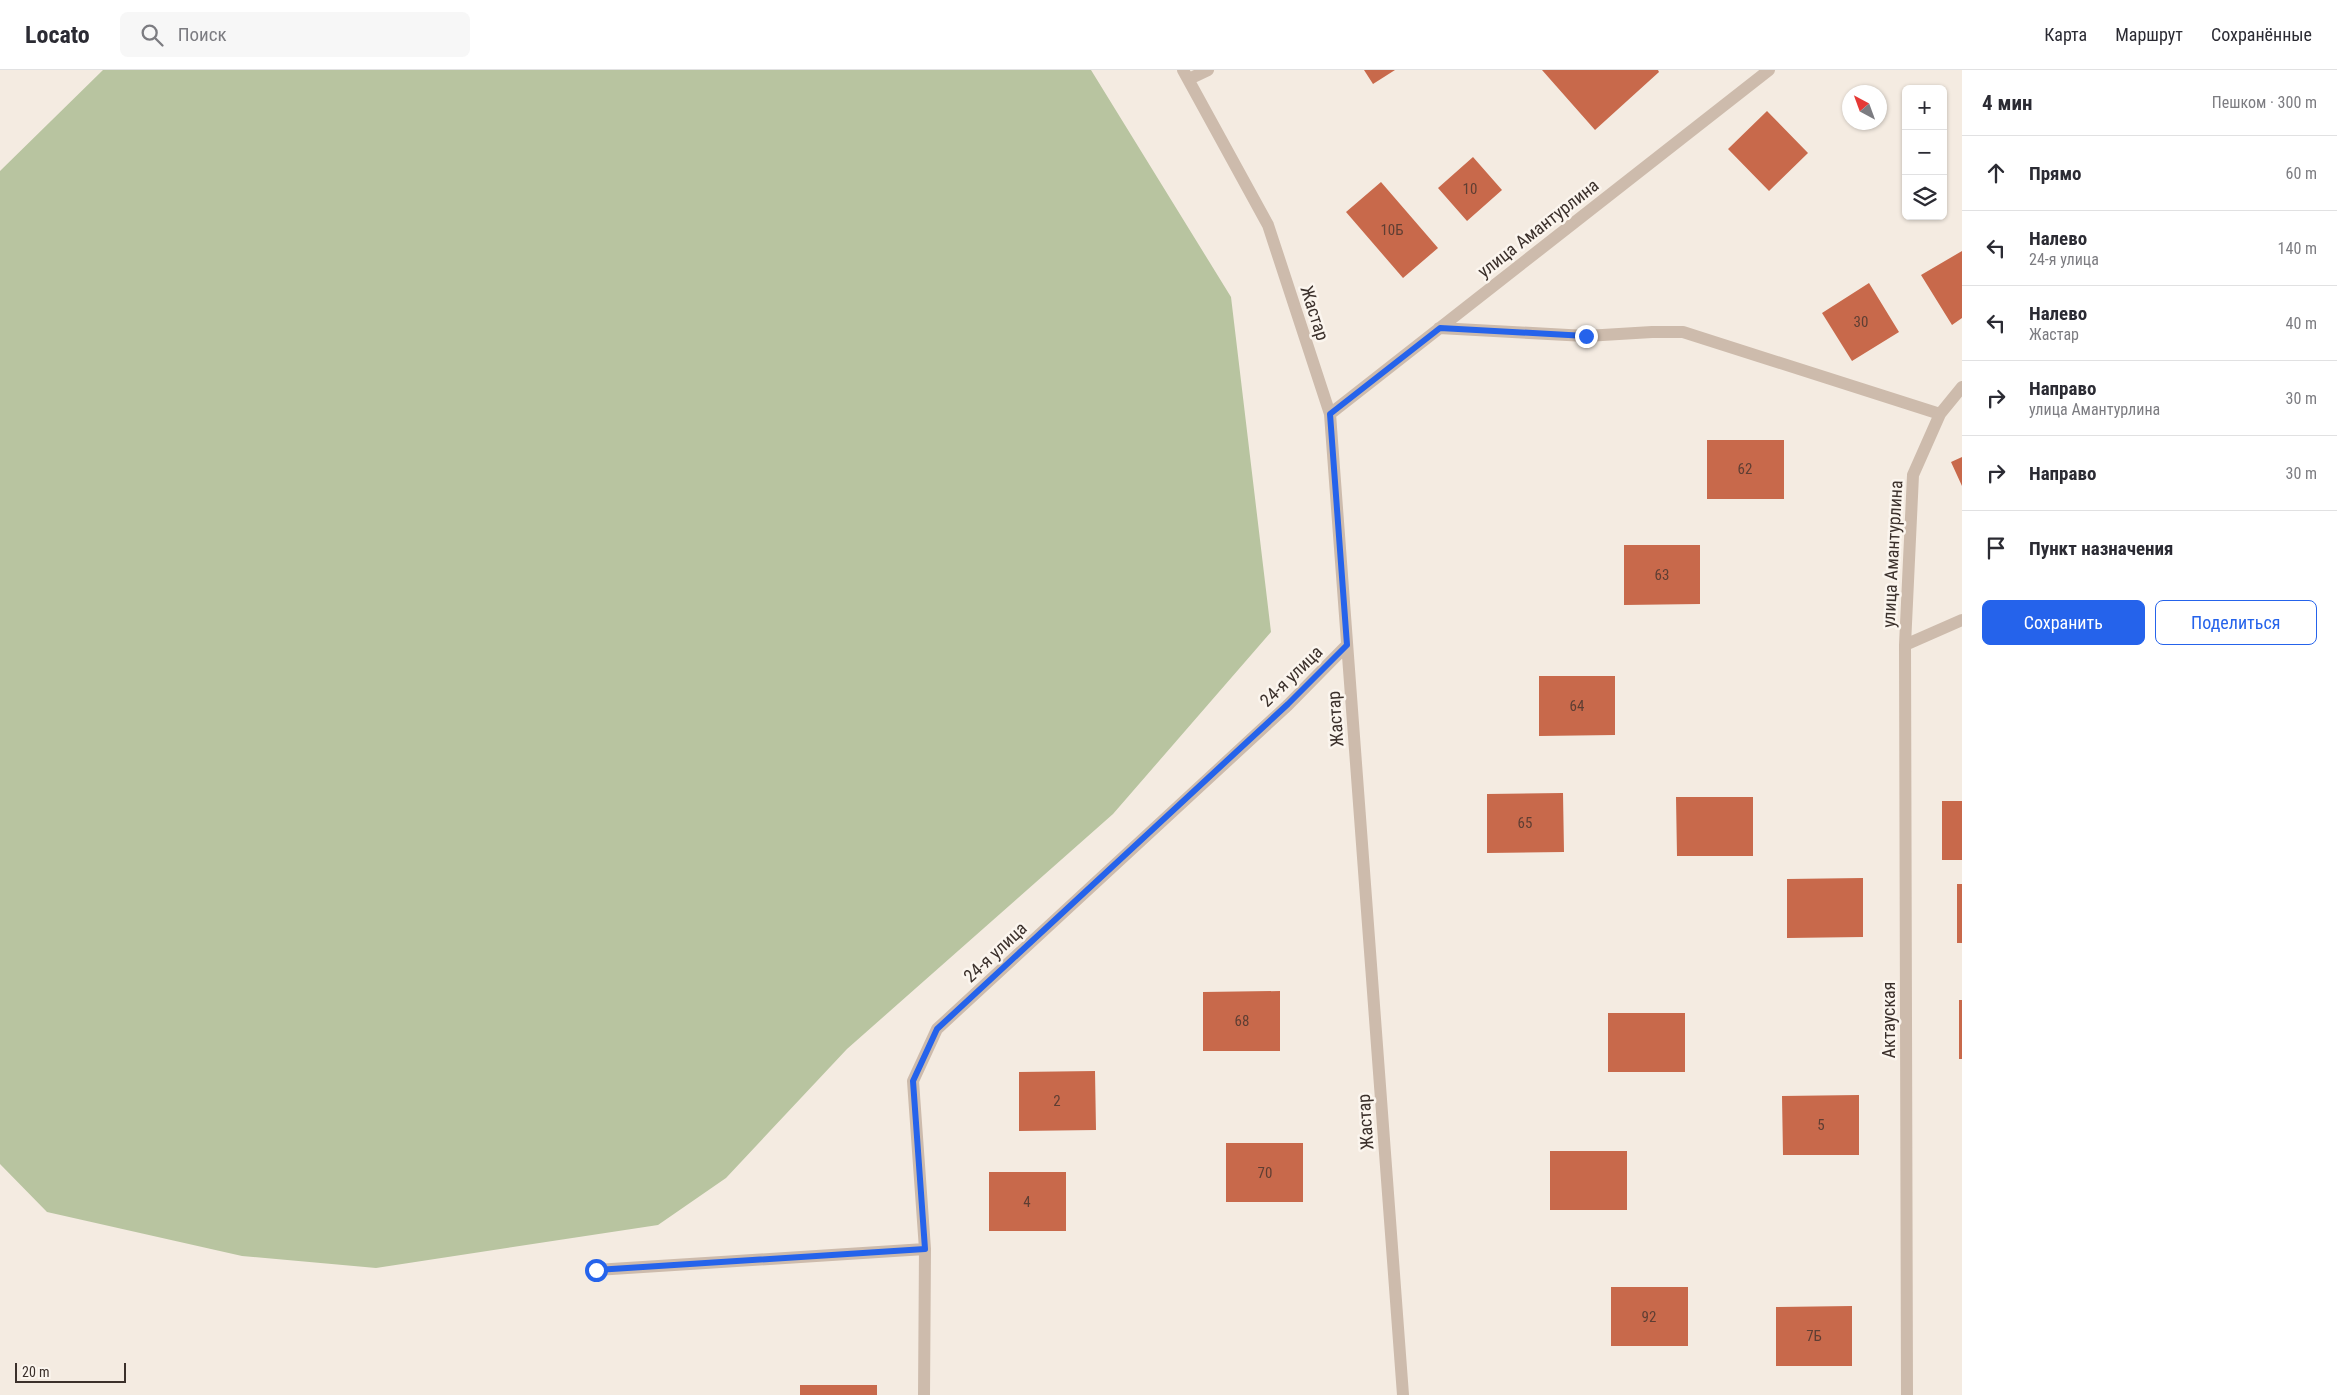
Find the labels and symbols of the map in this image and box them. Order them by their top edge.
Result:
north arrow [1842,85,1887,130]
street label: улица Амантурлина [1473,174,1603,282]
house number: 10 [1463,180,1477,198]
house number: 10Б [1380,221,1404,239]
street label: Жастар [1296,283,1334,343]
house number: 30 [1854,313,1868,331]
route end [1575,325,1598,348]
house number: 62 [1738,460,1752,478]
street label: улица Амантурлина [1878,480,1906,628]
house number: 63 [1655,566,1669,584]
street label: 24-я улица [1255,641,1327,711]
street label: Жастар [1323,690,1347,748]
house number: 64 [1570,697,1584,715]
house number: 65 [1518,814,1532,832]
street label: 24-я улица [959,918,1031,986]
street label: Актауская [1878,982,1899,1058]
house number: 68 [1235,1012,1249,1030]
house number: 2 [1053,1092,1061,1110]
street label: Жастар [1353,1093,1377,1151]
house number: 5 [1817,1116,1825,1134]
house number: 70 [1258,1164,1272,1182]
house number: 4 [1023,1193,1031,1211]
route start [585,1259,608,1282]
house number: 92 [1642,1308,1656,1326]
house number: 7Б [1806,1327,1822,1345]
scale bar [15,1360,126,1383]

